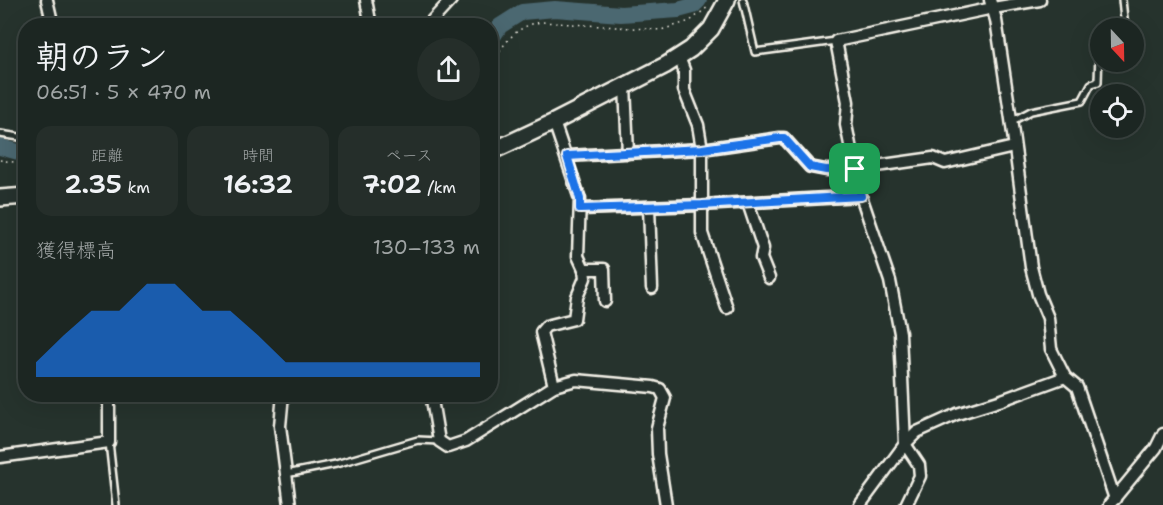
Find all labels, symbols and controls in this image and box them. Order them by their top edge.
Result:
north arrow [1090,18,1144,72]
map controls [1090,18,1144,138]
text: 朝のラン [36,34,168,79]
button: share [417,38,480,101]
text: 06:51 · 5 × 470 m [36,79,211,105]
button: locate [1090,84,1144,138]
pin [829,143,880,194]
text: 距離 [91,145,123,166]
text: 時間 [242,145,274,166]
text: ペース [385,145,433,166]
icon: arrive [838,152,871,185]
text: 2.35 [64,166,122,201]
text: 16:32 [223,166,293,201]
text: 7:02 [362,166,422,201]
text: km [122,177,150,198]
text: /km [422,177,456,198]
text: 130–133 m [373,234,480,260]
text: 獲得標高 [36,237,116,263]

